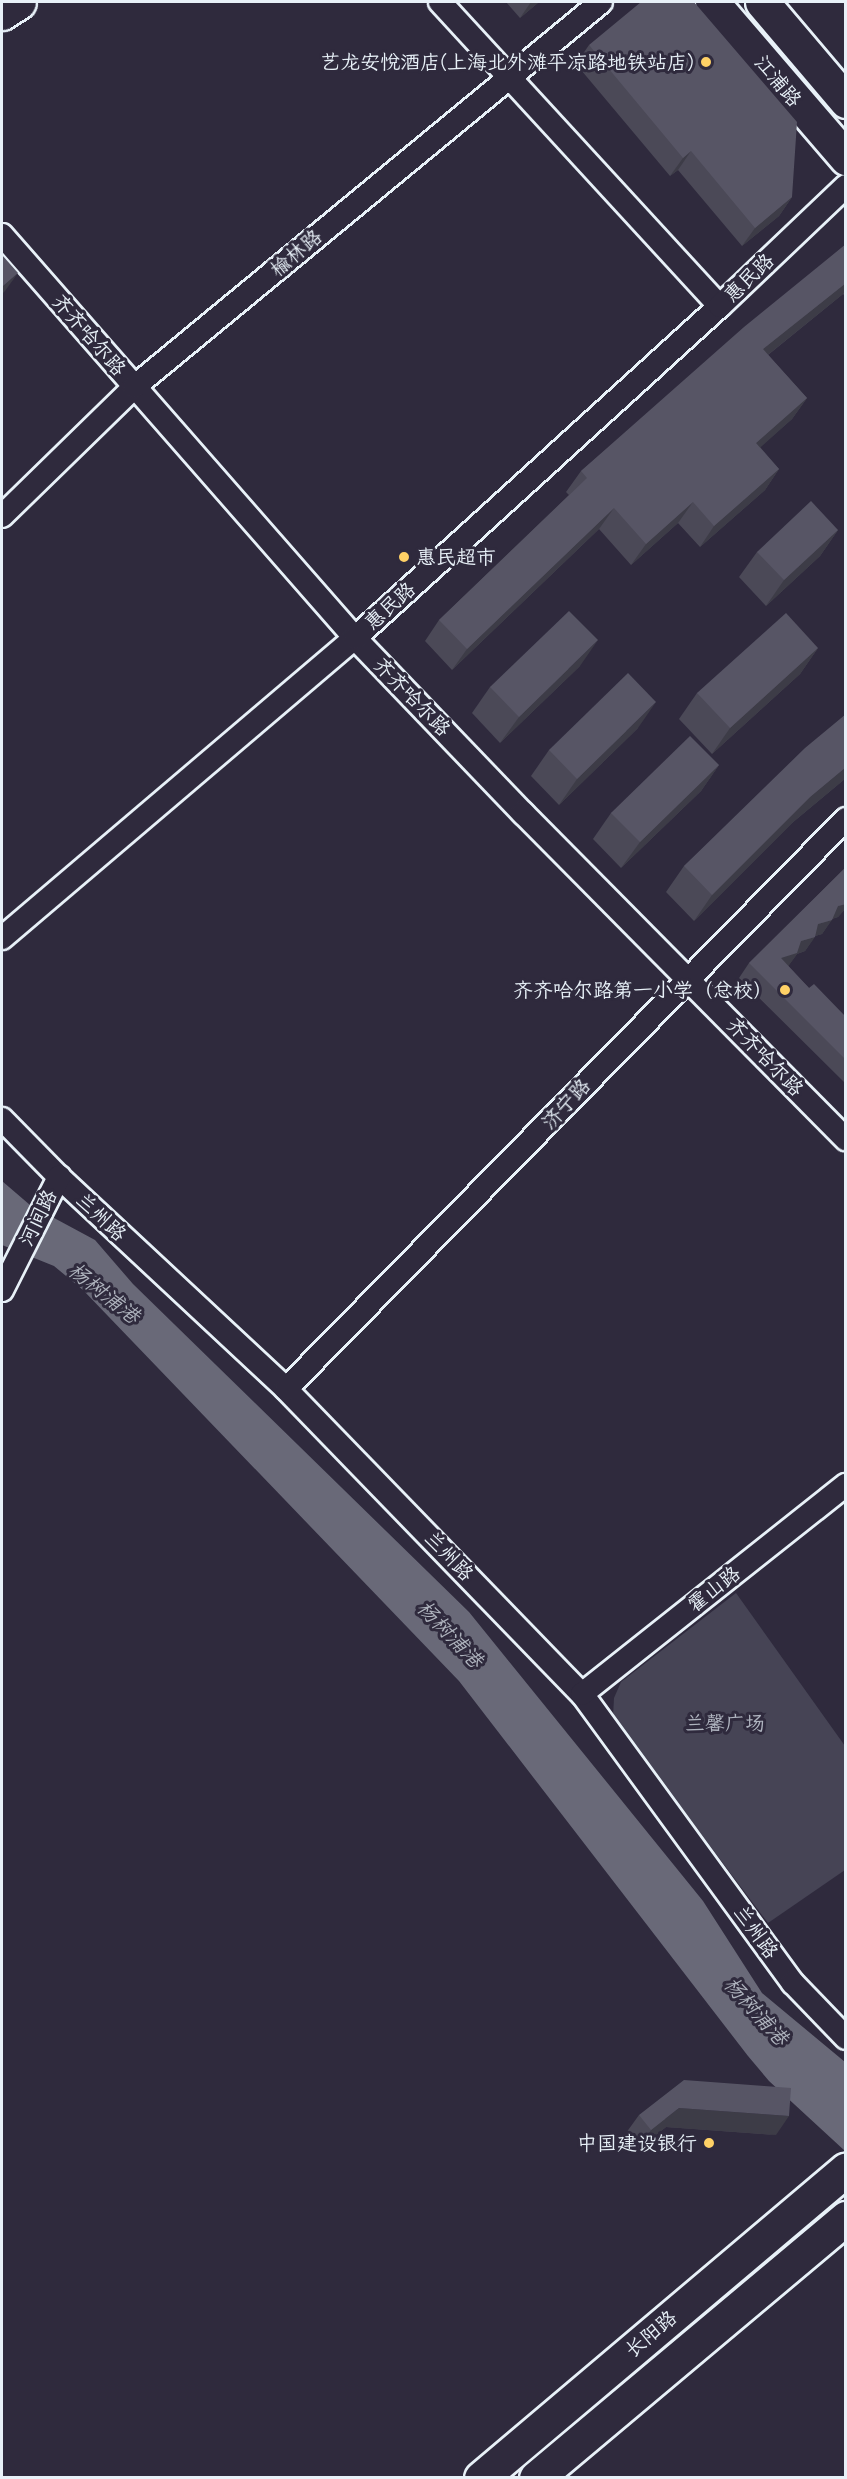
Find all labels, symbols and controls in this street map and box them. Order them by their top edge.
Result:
place label: 艺龙安悦酒店(上海北外滩平凉路地铁站店) [320,50,694,74]
street label: 江浦路 [750,50,806,112]
marker: 艺龙安悦酒店(上海北外滩平凉路地铁站店) [699,55,713,69]
street label: 榆林路 [265,225,327,281]
street label: 惠民路 [719,249,779,307]
street label: 齐齐哈尔路 [47,289,131,381]
place label: 惠民超市 [416,545,496,569]
marker: 惠民超市 [397,550,411,564]
street label: 惠民路 [360,577,420,635]
street label: 齐齐哈尔路 [369,653,455,741]
place label: 齐齐哈尔路第一小学（总校） [513,978,773,1002]
marker: 齐齐哈尔路第一小学（总校） [778,983,792,997]
street label: 齐齐哈尔路 [722,1013,808,1101]
street label: 济宁路 [537,1074,595,1134]
street label: 河间路 [14,1186,62,1250]
street label: 兰州路 [71,1188,131,1246]
water label: 杨树浦港 [63,1257,145,1329]
street label: 兰州路 [420,1526,478,1586]
street label: 霍山路 [683,1561,745,1617]
water label: 杨树浦港 [412,1595,488,1673]
park label: 兰馨广场 [685,1711,765,1735]
street label: 兰州路 [729,1901,783,1963]
water label: 杨树浦港 [719,1971,793,2051]
place label: 中国建设银行 [577,2131,697,2155]
marker: 中国建设银行 [702,2136,716,2150]
street label: 长阳路 [620,2306,682,2362]

